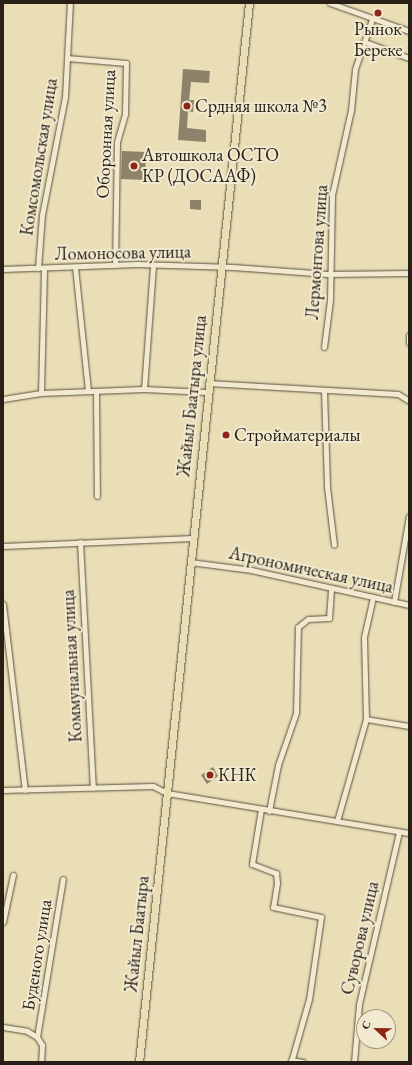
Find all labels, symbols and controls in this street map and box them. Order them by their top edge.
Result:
marker: Рынок Береке [373,8,383,18]
place label: Рынок Береке [353,19,403,62]
street label: Оборонная улица [92,69,120,199]
street label: Комсомольская улица [16,77,62,237]
place label: Срдняя школа №3 [195,95,327,117]
marker: Срдняя школа №3 [182,101,192,111]
place label: Автошкола ОСТО КР (ДОСААФ) [142,145,279,188]
marker: Автошкола ОСТО КР (ДОСААФ) [129,161,139,171]
street label: Лермонтова улица [302,184,332,320]
street label: Ломоносова улица [55,241,191,265]
street label: Жайыл Баатыра улица [173,314,211,478]
place label: Стройматериалы [234,424,360,446]
marker: Стройматериалы [221,430,231,440]
street label: Агрономическая улица [227,542,395,598]
street label: Коммунальная улица [57,589,87,743]
place label: КНК [218,764,256,786]
marker: КНК [205,770,215,780]
street label: Жайыл Баатыра [120,875,154,993]
street label: Суворова улица [336,879,384,997]
street label: Буденого улица [18,898,56,1012]
north arrow [356,1009,396,1049]
text: С [358,1019,374,1031]

